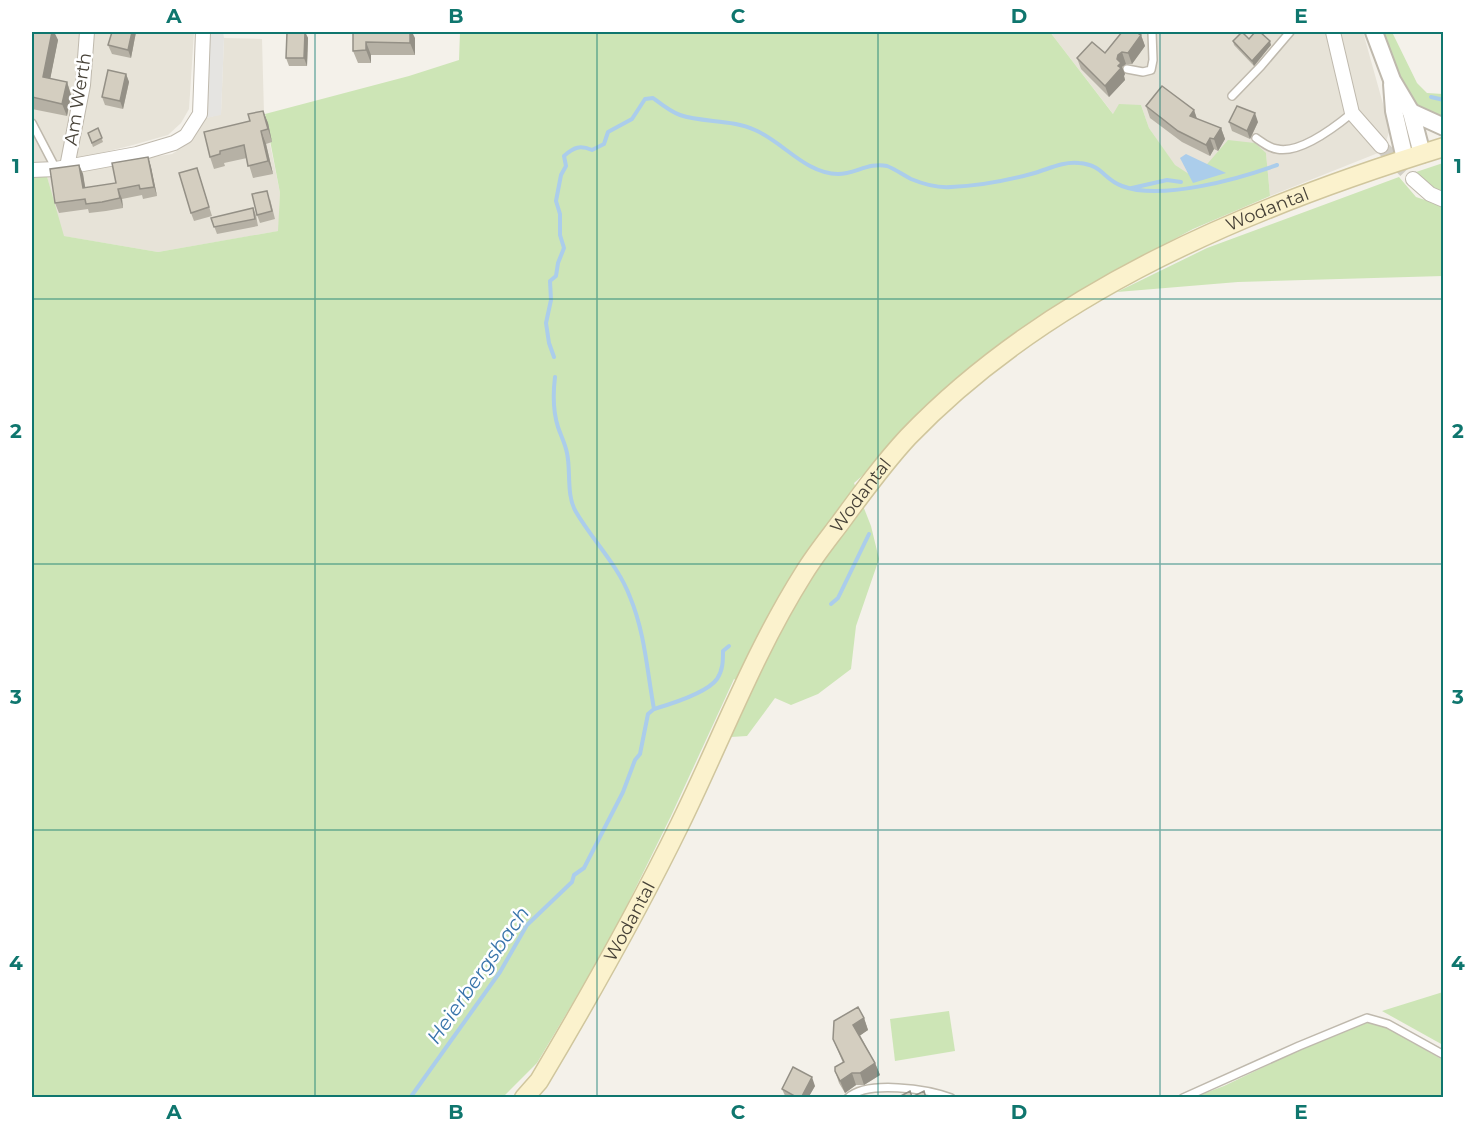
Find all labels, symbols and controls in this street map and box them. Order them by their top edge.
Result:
text: A [165,4,182,28]
text: B [448,4,464,28]
text: C [731,4,746,28]
text: D [1011,4,1027,28]
text: E [1294,4,1308,28]
street label: Am Werth [60,51,96,147]
text: 1 [12,154,20,178]
text: 1 [1454,154,1462,178]
street label: Wodantal [1222,183,1312,236]
text: 2 [10,419,22,443]
text: 2 [1452,419,1464,443]
street label: Wodantal [825,454,896,537]
text: 3 [9,685,22,709]
text: 3 [1451,685,1464,709]
street label: Wodantal [599,878,660,966]
water label: Heierbergsbach [422,902,534,1048]
text: 4 [9,951,23,975]
text: 4 [1451,951,1465,975]
text: A [165,1100,182,1124]
text: B [448,1100,464,1124]
text: C [731,1100,746,1124]
text: D [1011,1100,1027,1124]
text: E [1294,1100,1308,1124]

